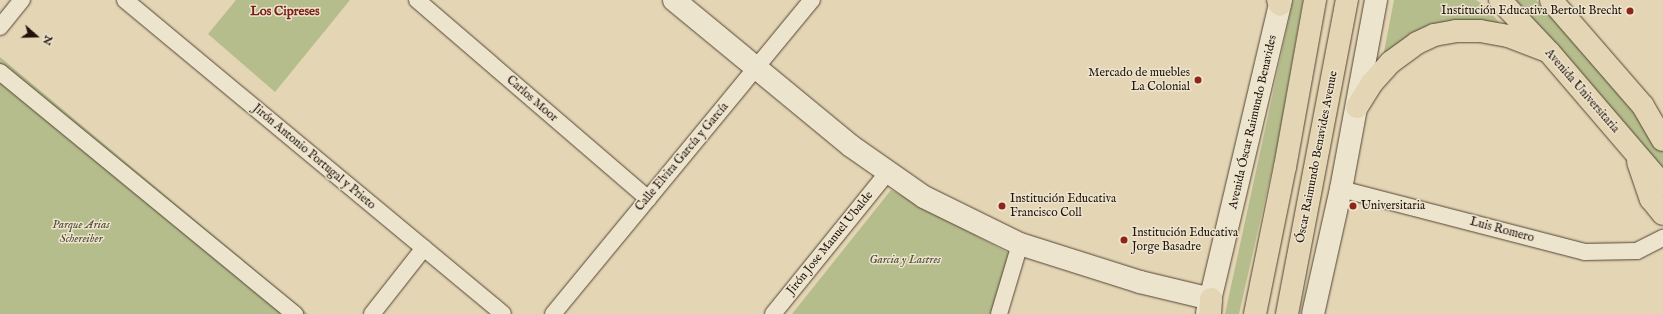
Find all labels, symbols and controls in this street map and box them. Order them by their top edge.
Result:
district label: Los Cipreses [250,4,320,20]
place label: Institución Educativa Bertolt Brecht [1441,4,1622,18]
marker: Institución Educativa Bertolt Brecht [1625,6,1635,16]
north arrow [16,16,56,56]
text: N [39,33,55,47]
street label: Avenida Óscar Raimundo Benavides [1226,34,1280,210]
street label: Avenida Universitaria [1542,46,1622,136]
place label: Mercado de muebles La Colonial [1088,66,1190,94]
street label: Óscar Raimundo Benavides Avenue [1293,70,1341,244]
street label: Carlos Moor [503,73,561,125]
marker: Mercado de muebles La Colonial [1193,75,1203,85]
street label: Calle Elvira García y García [632,100,732,214]
street label: Jirón Antonio Portugal y Prieto [250,101,378,213]
street label: Jirón Jose Manuel Ubalde [784,188,876,298]
place label: Institución Educativa Francisco Coll [1010,192,1116,220]
place label: Universitaria [1361,199,1425,213]
marker: Institución Educativa Francisco Coll [997,201,1007,211]
marker: Universitaria [1348,201,1358,211]
street label: Luis Romero [1468,215,1536,245]
park label: Parque Arias Schereiber [52,218,110,246]
place label: Institución Educativa Jorge Basadre [1132,226,1238,254]
marker: Institución Educativa Jorge Basadre [1119,235,1129,245]
park label: Garcia y Lastres [869,253,941,267]

